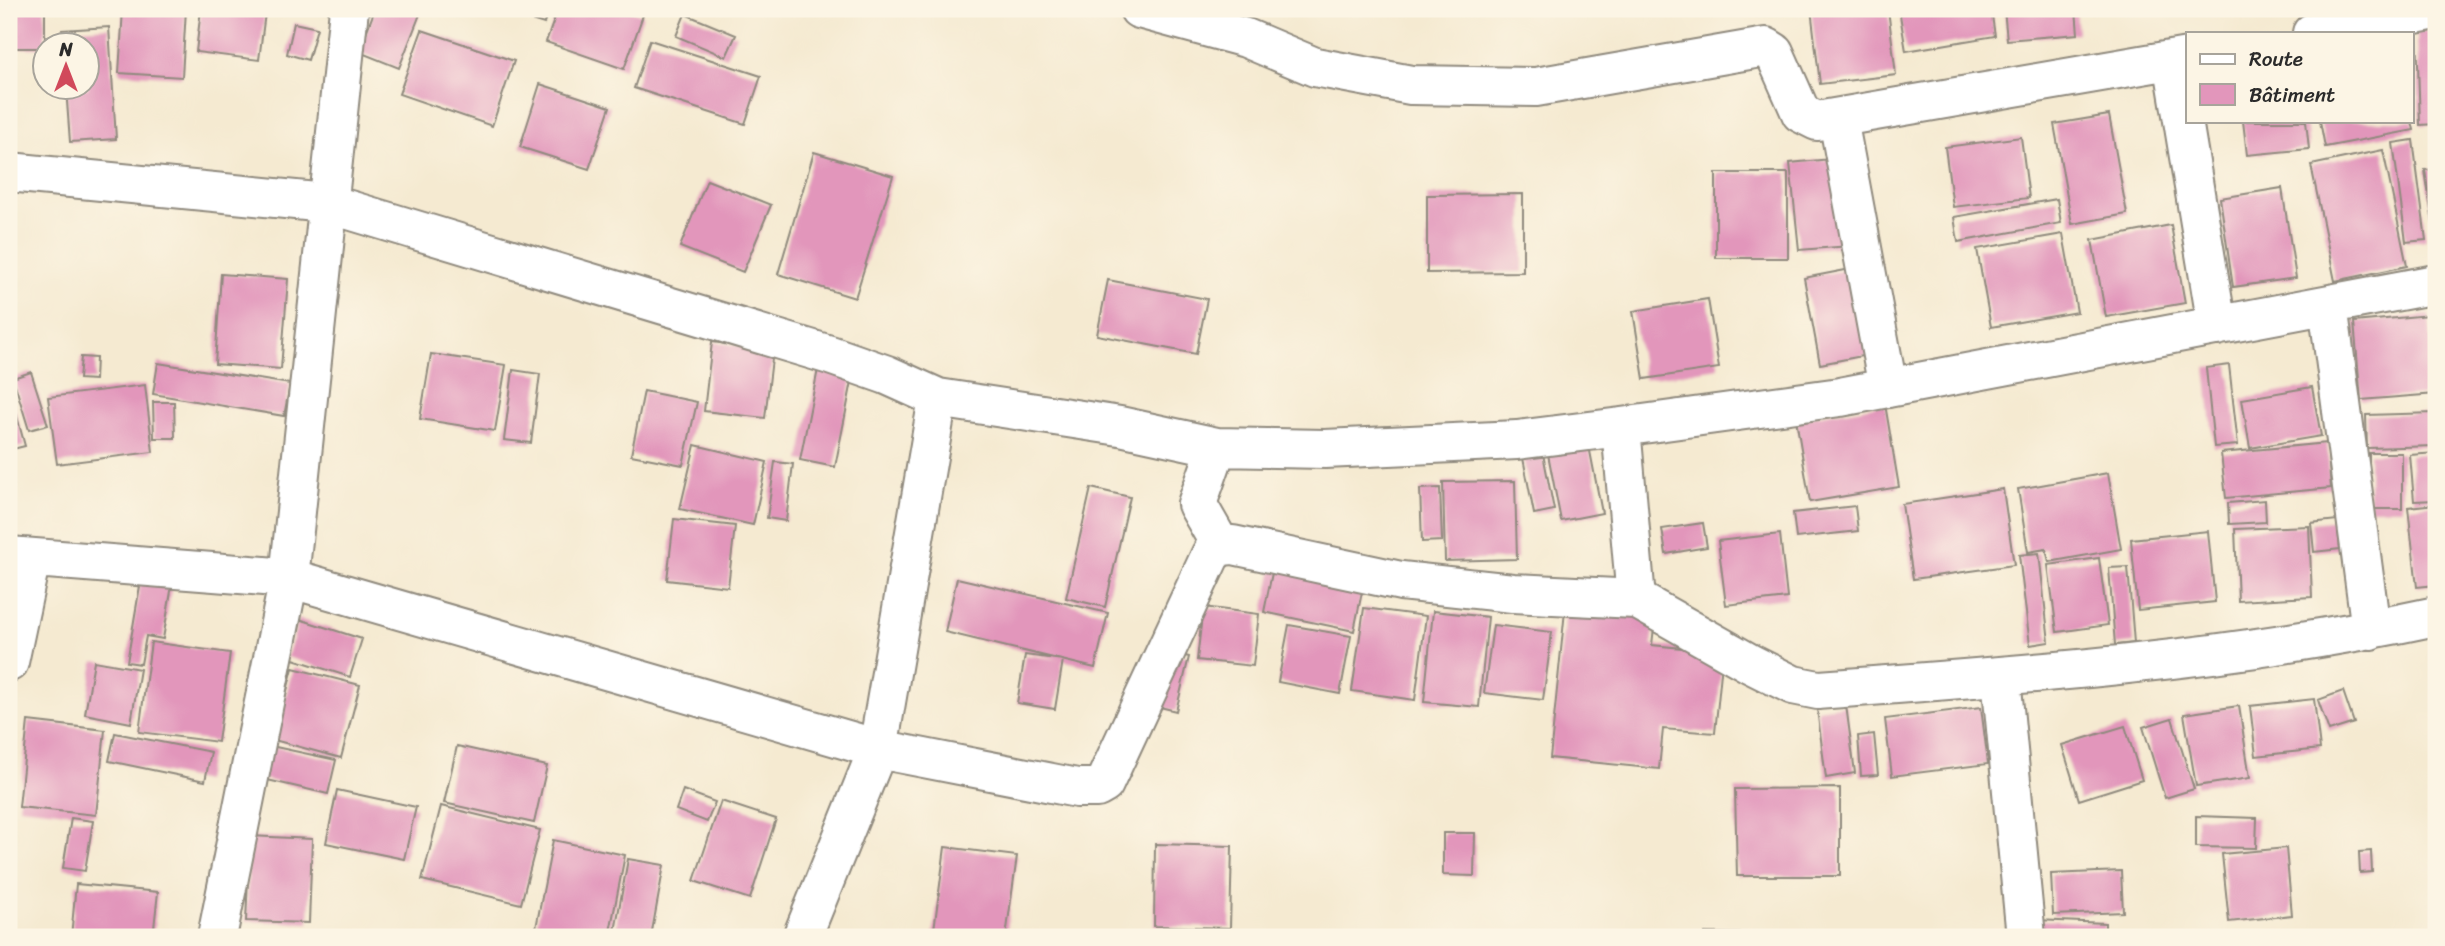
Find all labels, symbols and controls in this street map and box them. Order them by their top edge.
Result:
north arrow [32,32,102,102]
legend [2186,32,2414,122]
text: N [58,33,73,66]
text: Route [2249,40,2303,78]
text: Bâtiment [2249,76,2335,114]

